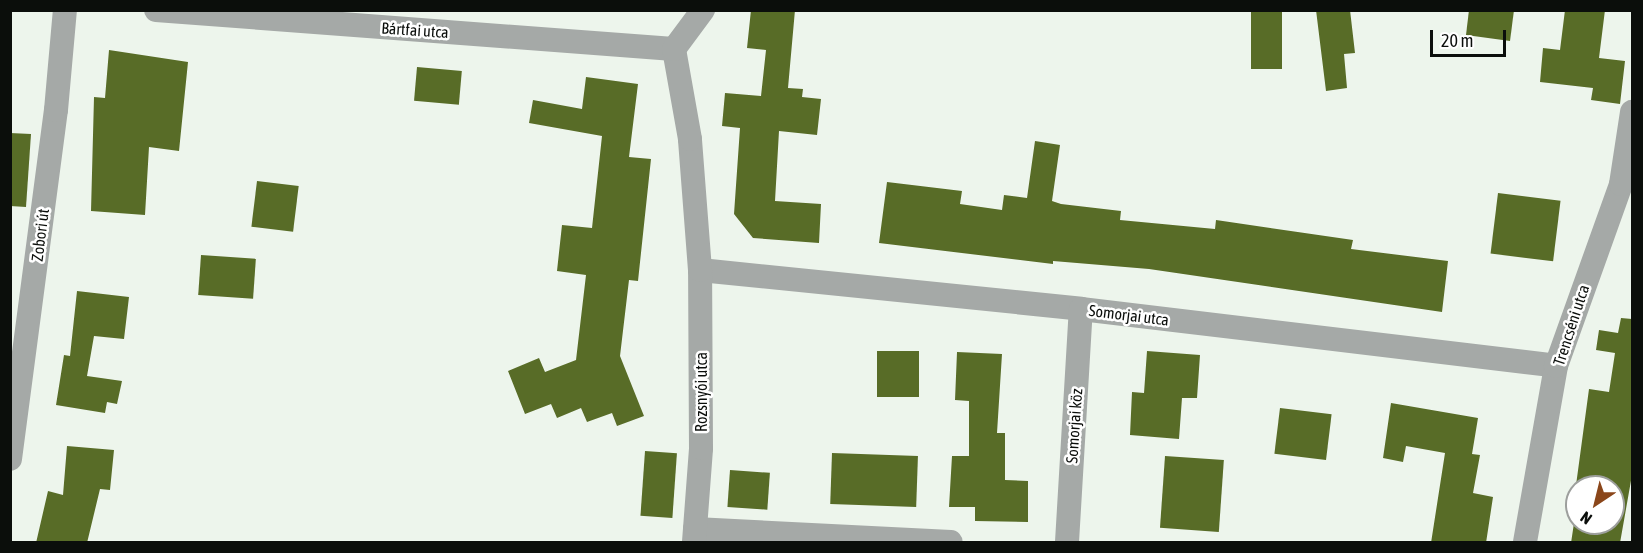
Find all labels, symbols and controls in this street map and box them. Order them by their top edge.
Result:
street label: Bártfai utca [381,18,449,42]
scale bar [1433,18,1510,56]
text: 20 m [1441,30,1473,51]
street label: Zobori út [27,208,53,262]
street label: Trencséni utca [1549,282,1593,368]
street label: Somorjai utca [1088,301,1170,329]
street label: Rozsnyói utca [691,352,711,432]
street label: Somorjai köz [1062,388,1086,464]
north arrow [1565,475,1625,535]
text: N [1577,508,1595,528]

